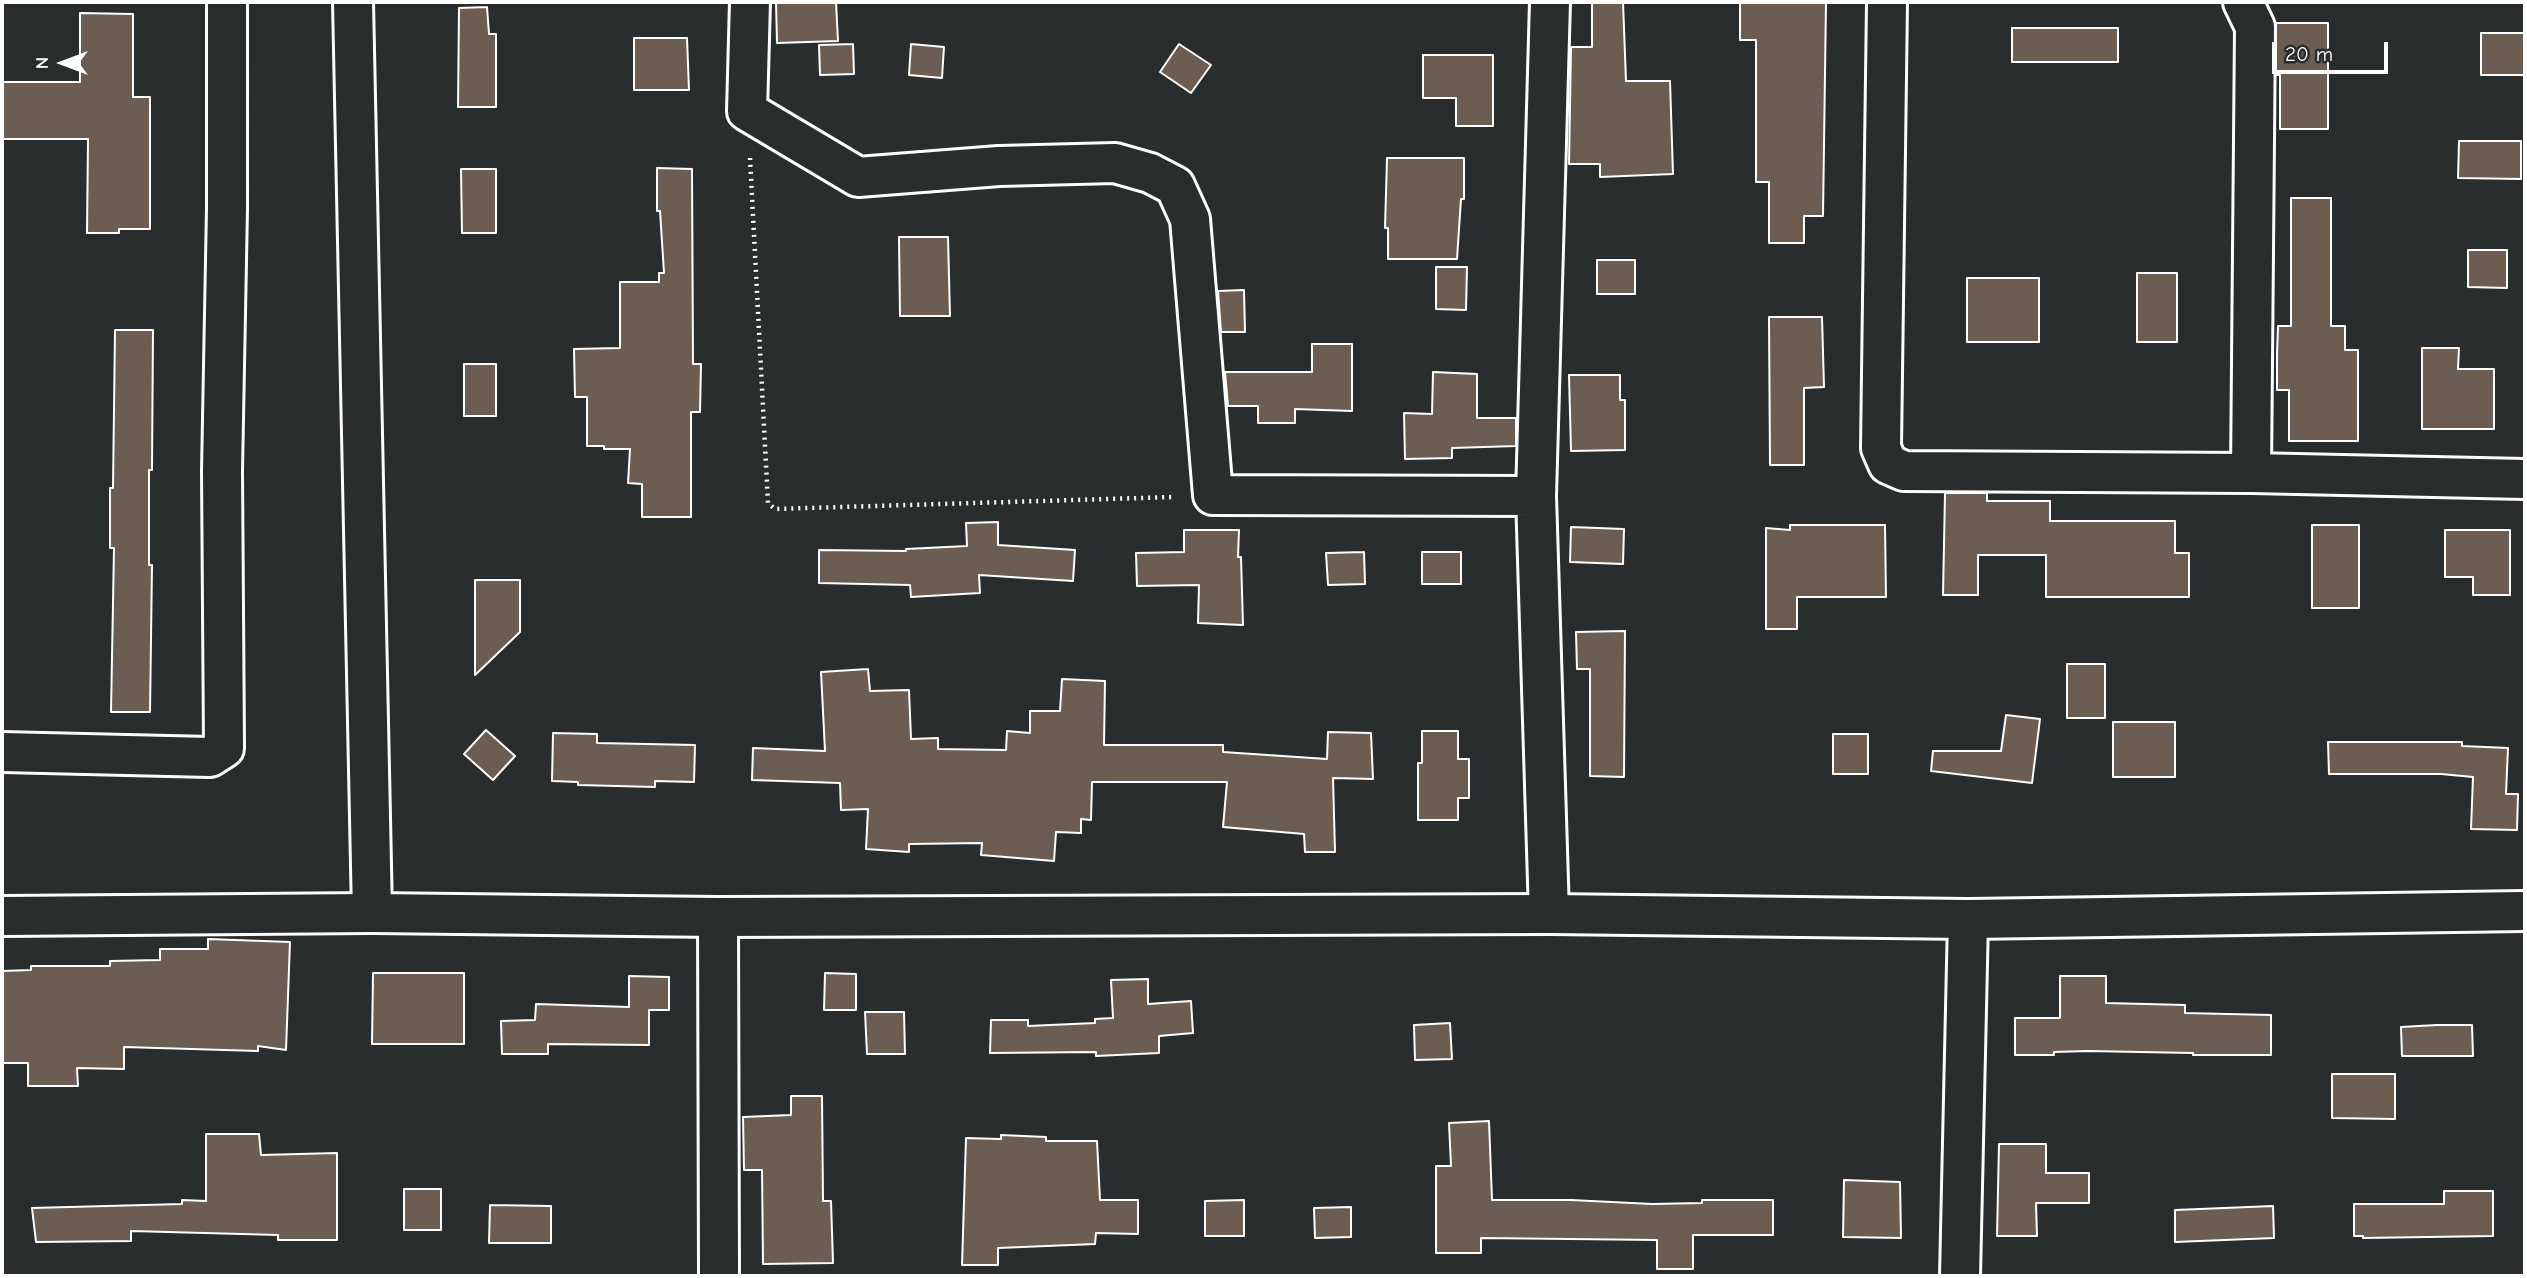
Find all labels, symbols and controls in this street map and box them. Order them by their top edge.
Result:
north arrow [28,28,98,98]
scale bar [2275,28,2390,72]
text: 20 m [2285,42,2333,66]
text: N [31,57,53,69]

